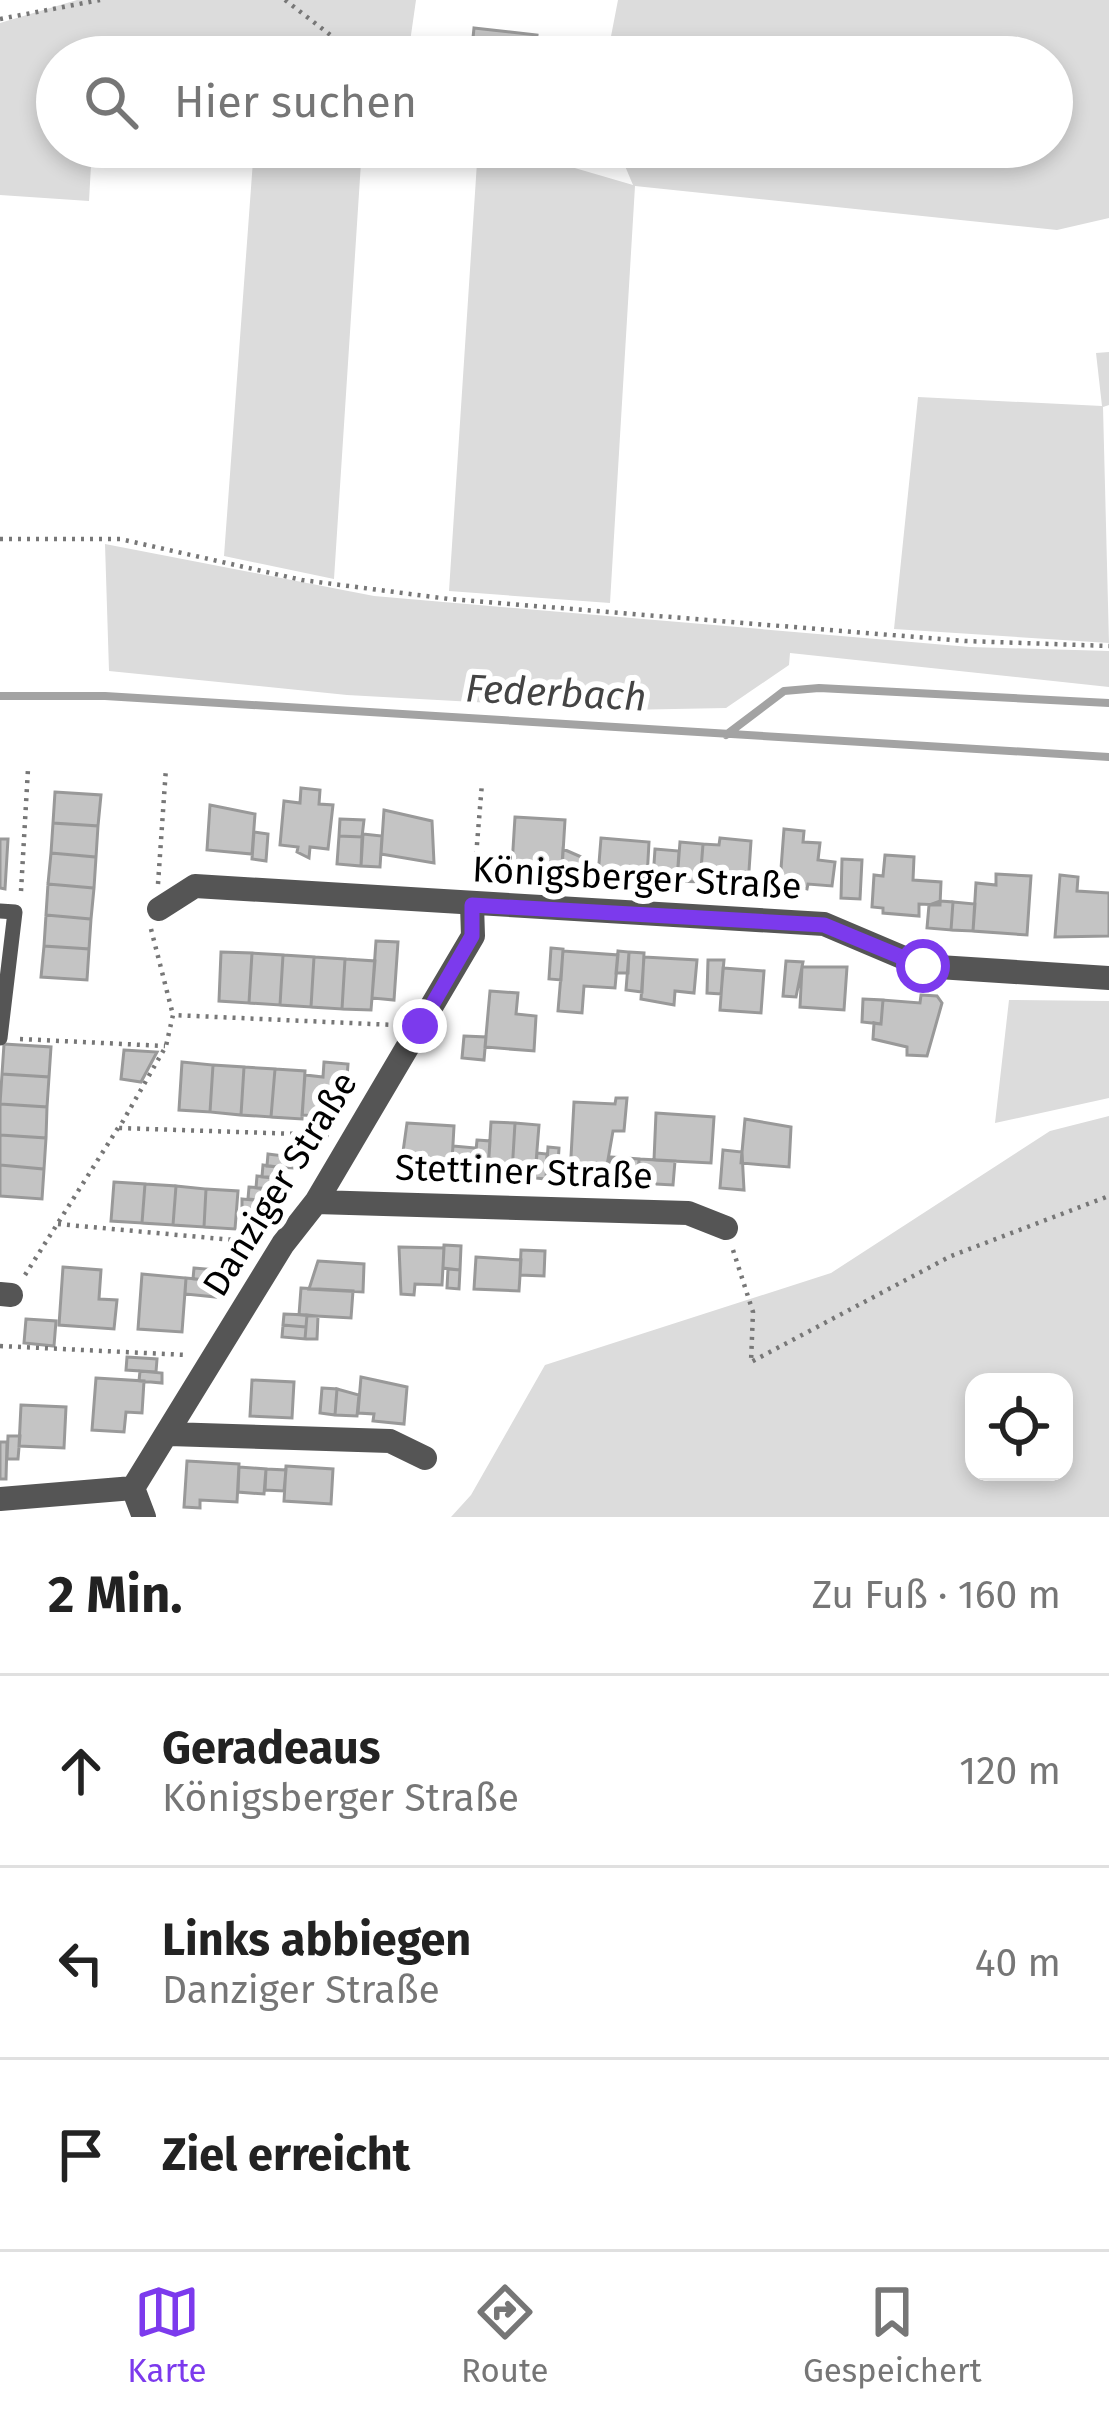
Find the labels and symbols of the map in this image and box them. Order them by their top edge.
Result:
water label: Federbach [464,665,648,721]
street label: Königsberger Straße [471,847,803,909]
route start [896,939,950,993]
route end [393,999,447,1053]
street label: Danziger Straße [193,1064,367,1304]
street label: Stettiner Straße [394,1146,654,1198]

